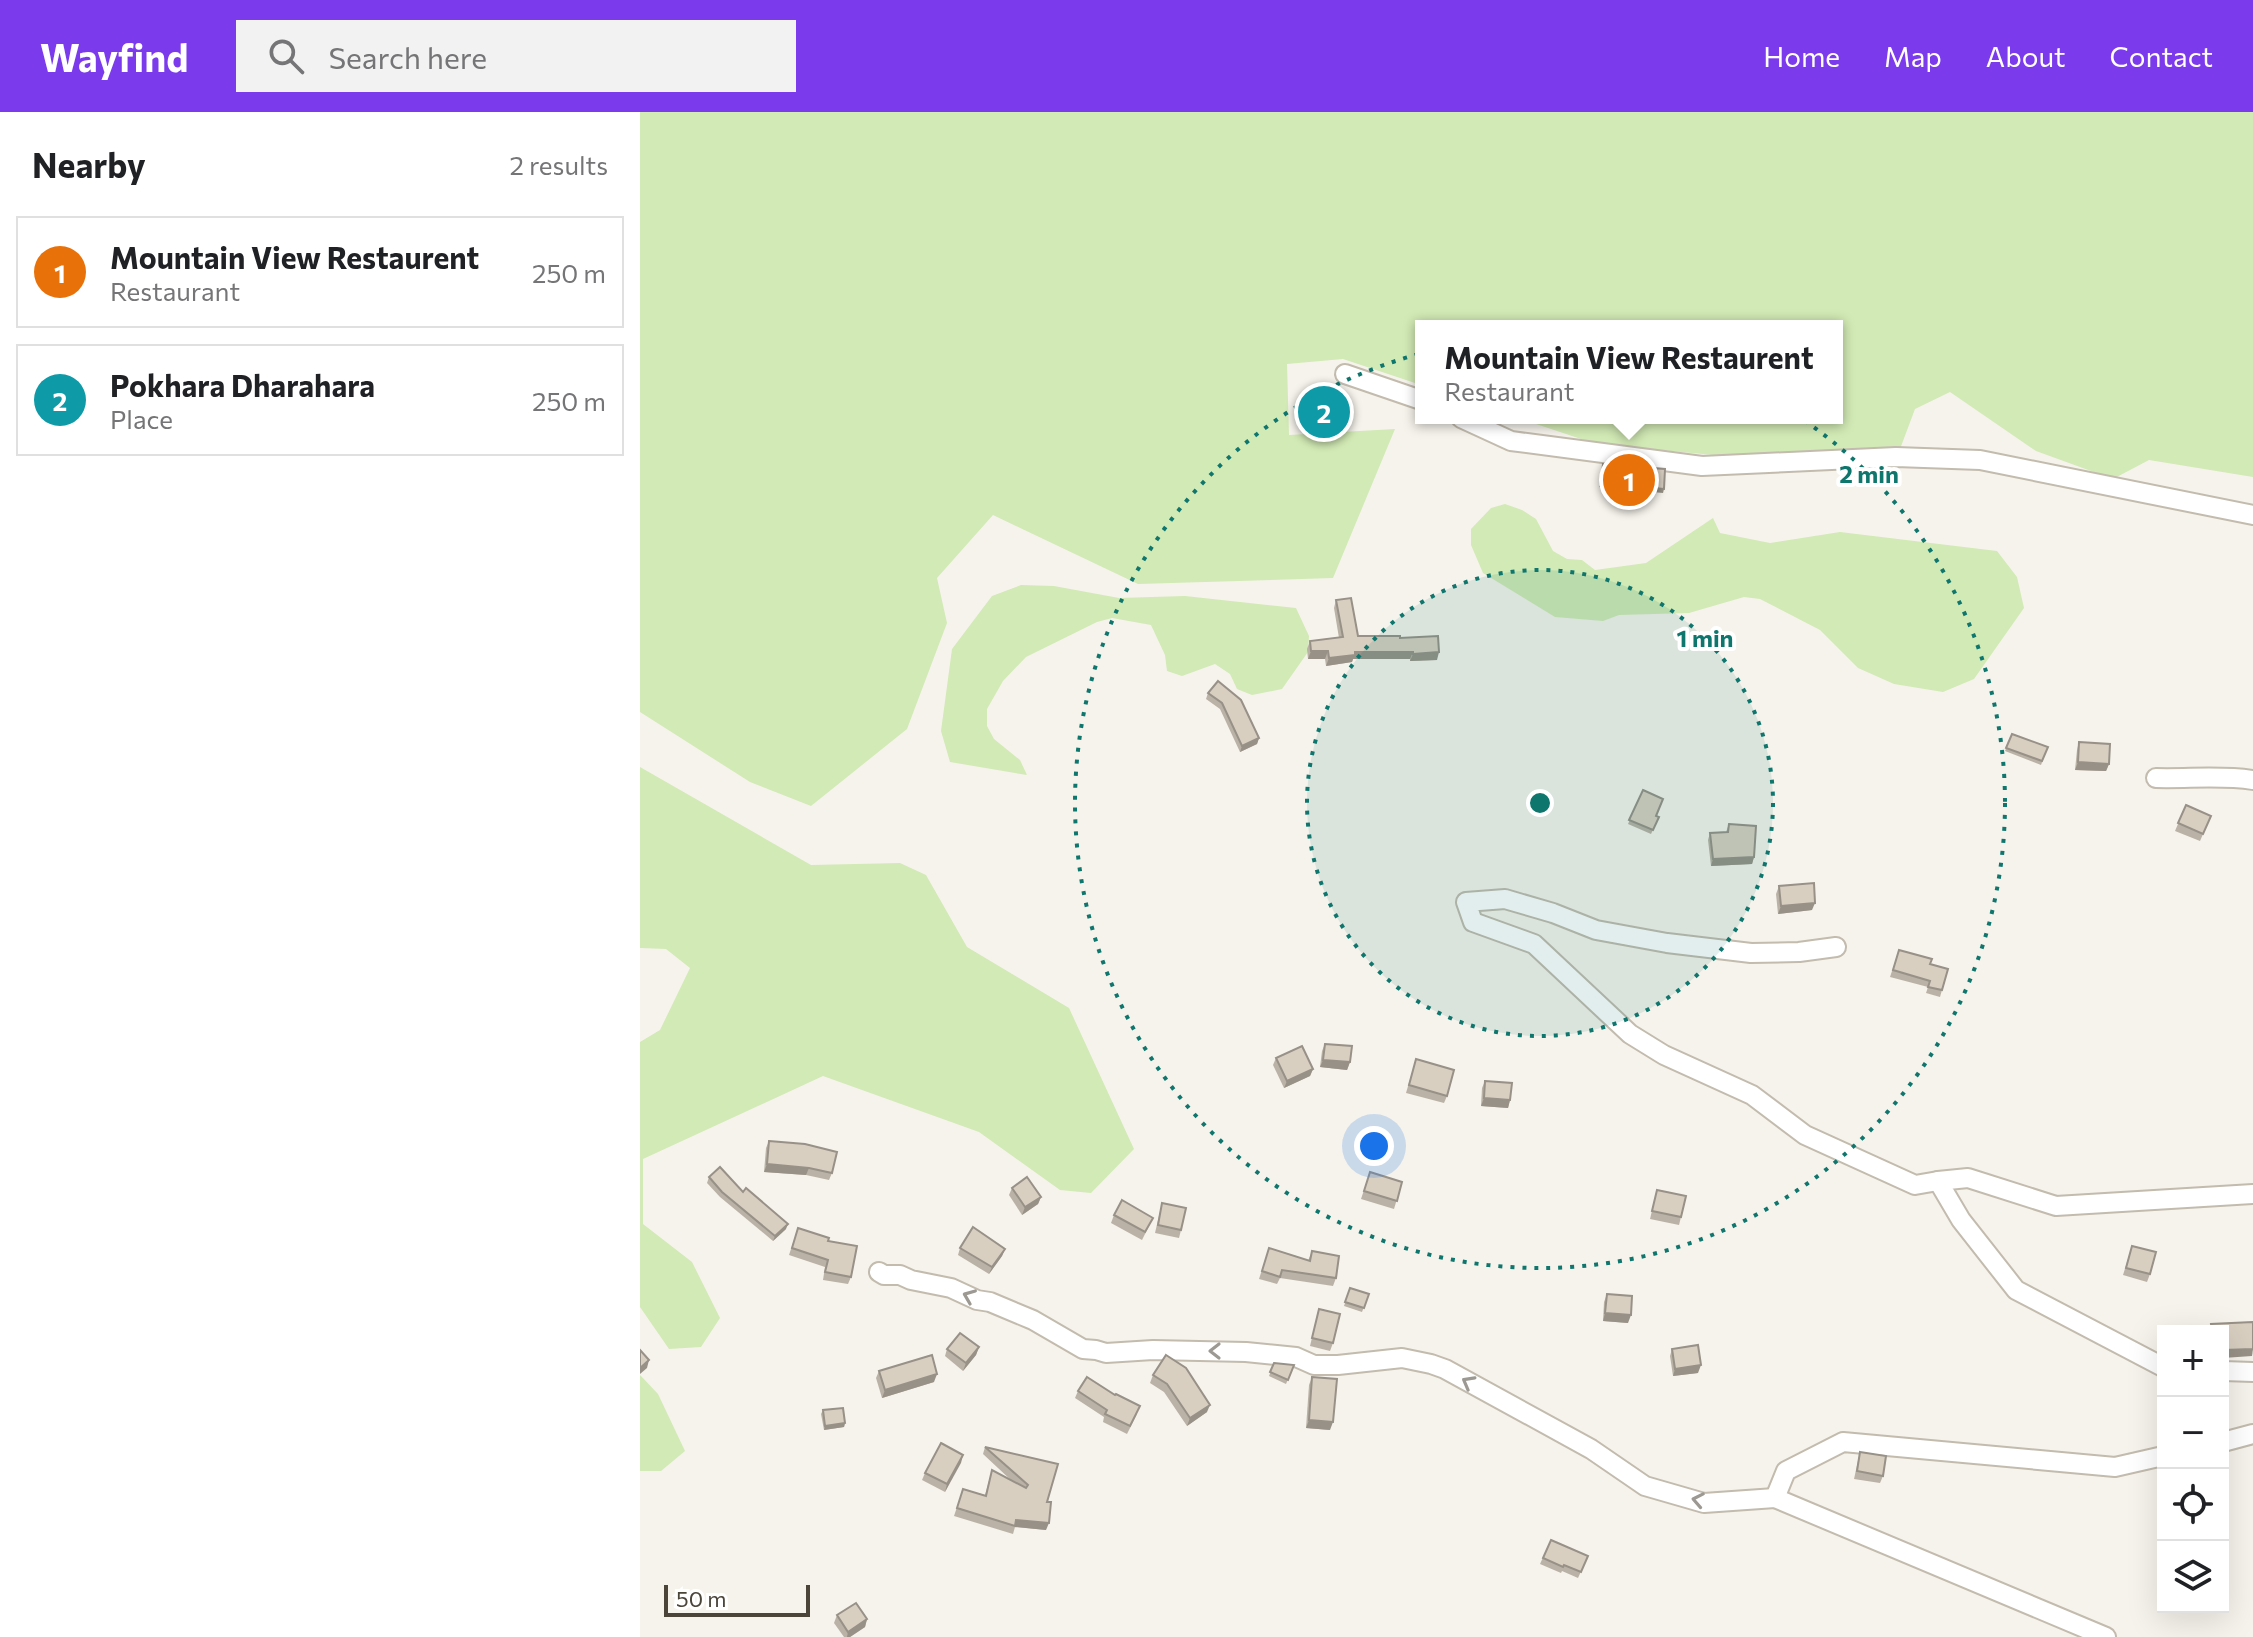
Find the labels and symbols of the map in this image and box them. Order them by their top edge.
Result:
pin: 2 [1298,382,1350,442]
pin: 1 [1603,450,1655,510]
text: 2 min [1839,459,1899,488]
text: 1 min [1677,623,1733,652]
centre of rings [1526,789,1554,817]
your location [1354,1126,1394,1166]
one-way arrow [963,1289,977,1305]
one-way arrow [1208,1342,1221,1360]
one-way arrow [1462,1376,1477,1391]
one-way arrow [1691,1492,1705,1509]
scale bar [664,1581,810,1617]

